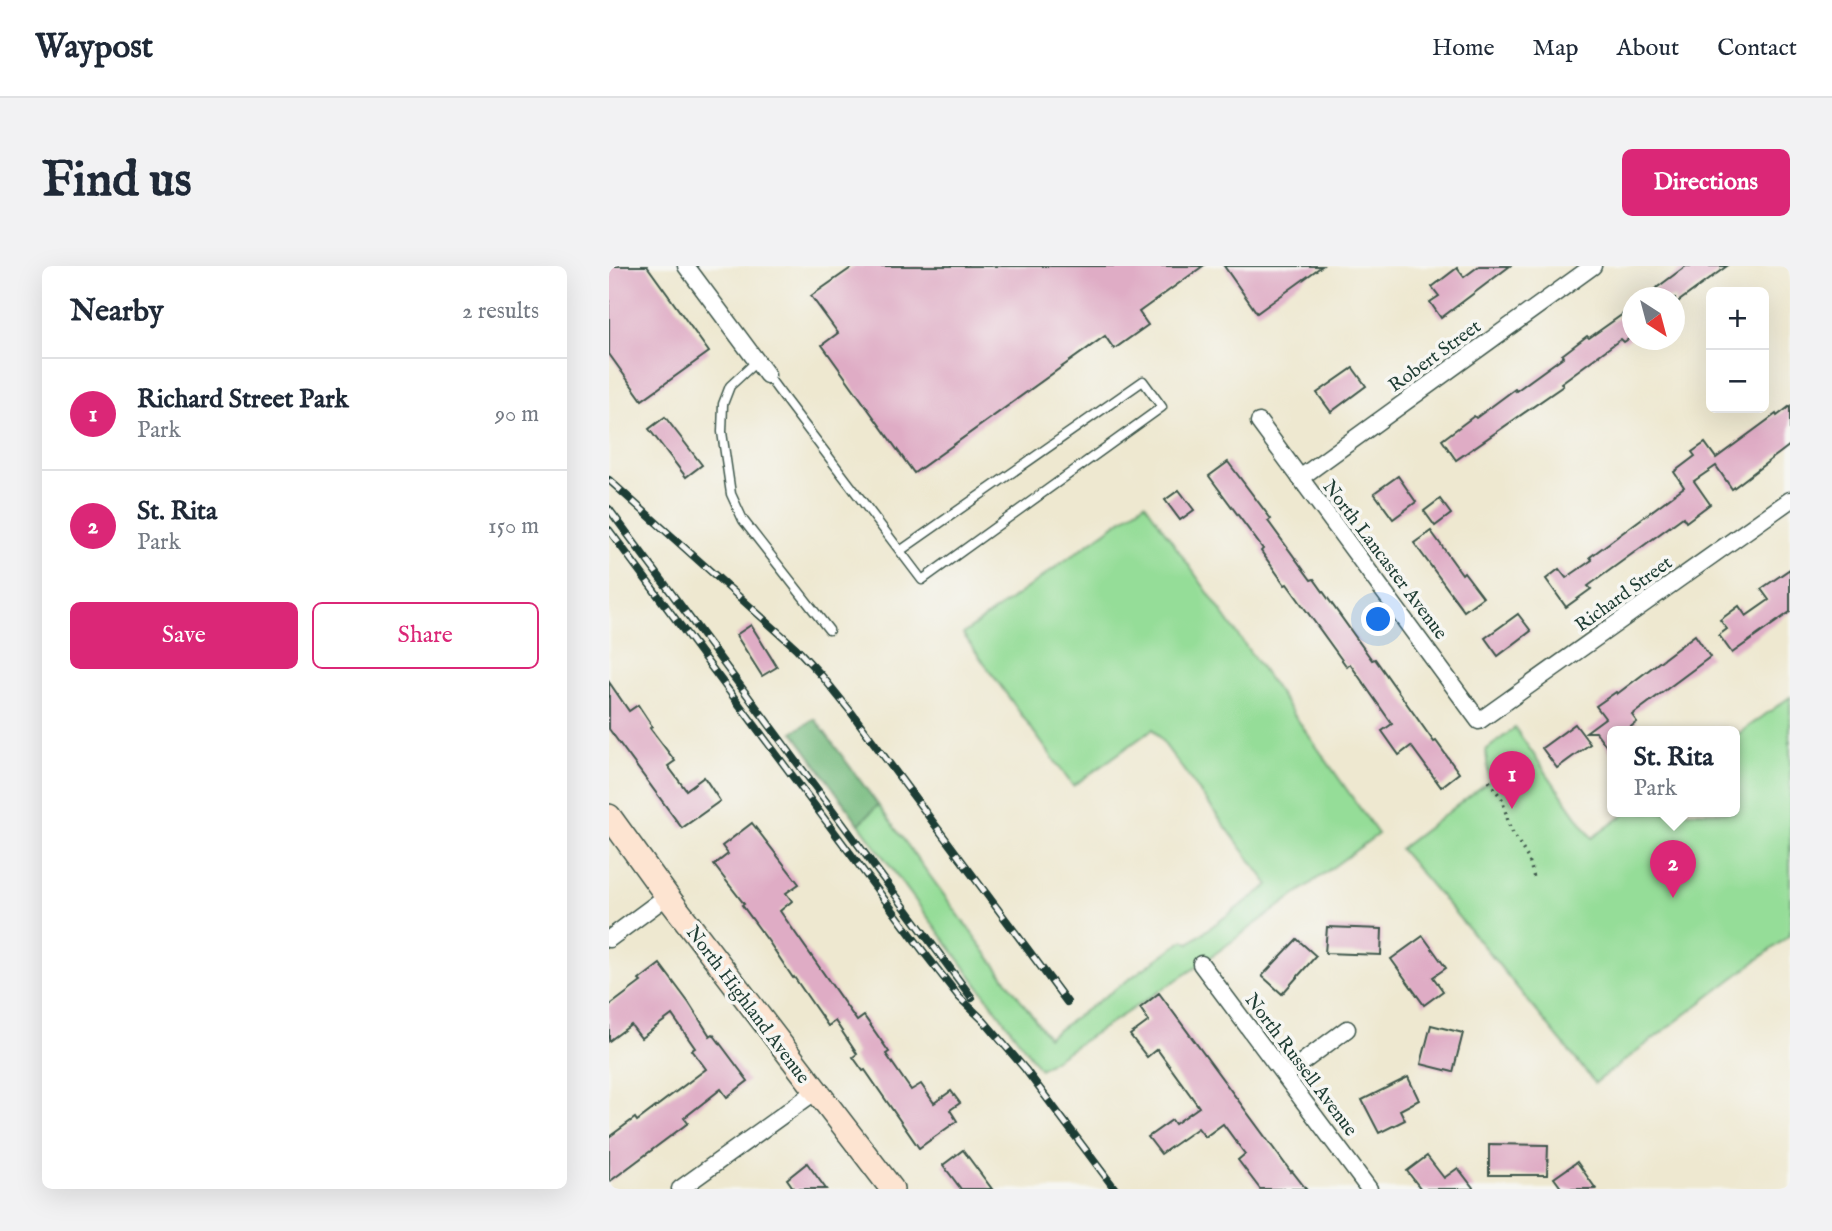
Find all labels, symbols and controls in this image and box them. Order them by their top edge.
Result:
text: Waypost [35,27,153,69]
text: Home [1432,33,1495,64]
text: Map [1533,33,1579,64]
text: About [1617,33,1679,64]
text: Contact [1717,33,1797,64]
button: Directions [1622,149,1790,216]
text: Find us [42,151,192,213]
north arrow [1622,287,1685,350]
map controls [1706,287,1769,413]
button: + [1706,287,1769,350]
text: Nearby [70,293,163,331]
text: 2 results [462,297,539,326]
street label: Robert Street [1384,315,1486,398]
button: − [1706,350,1769,413]
text: Richard Street Park [137,383,349,416]
text: 1 [89,400,97,429]
text: 90 m [495,400,539,429]
text: Park [137,416,181,445]
street label: North Lancaster Avenue [1317,476,1452,645]
text: St. Rita [137,495,217,528]
text: 2 [88,512,98,541]
text: 150 m [488,512,539,541]
text: Park [137,528,181,557]
street label: Richard Street [1571,551,1678,638]
button: Save [70,602,298,669]
button: Share [312,602,539,669]
your location [1361,602,1395,636]
popup [1607,726,1740,817]
text: St. Rita [1633,741,1714,774]
pin: 1 [1489,751,1535,809]
text: Park [1633,774,1677,803]
pin: 2 [1650,840,1696,898]
street label: North Highland Avenue [680,921,815,1089]
street label: North Russell Avenue [1239,989,1362,1142]

